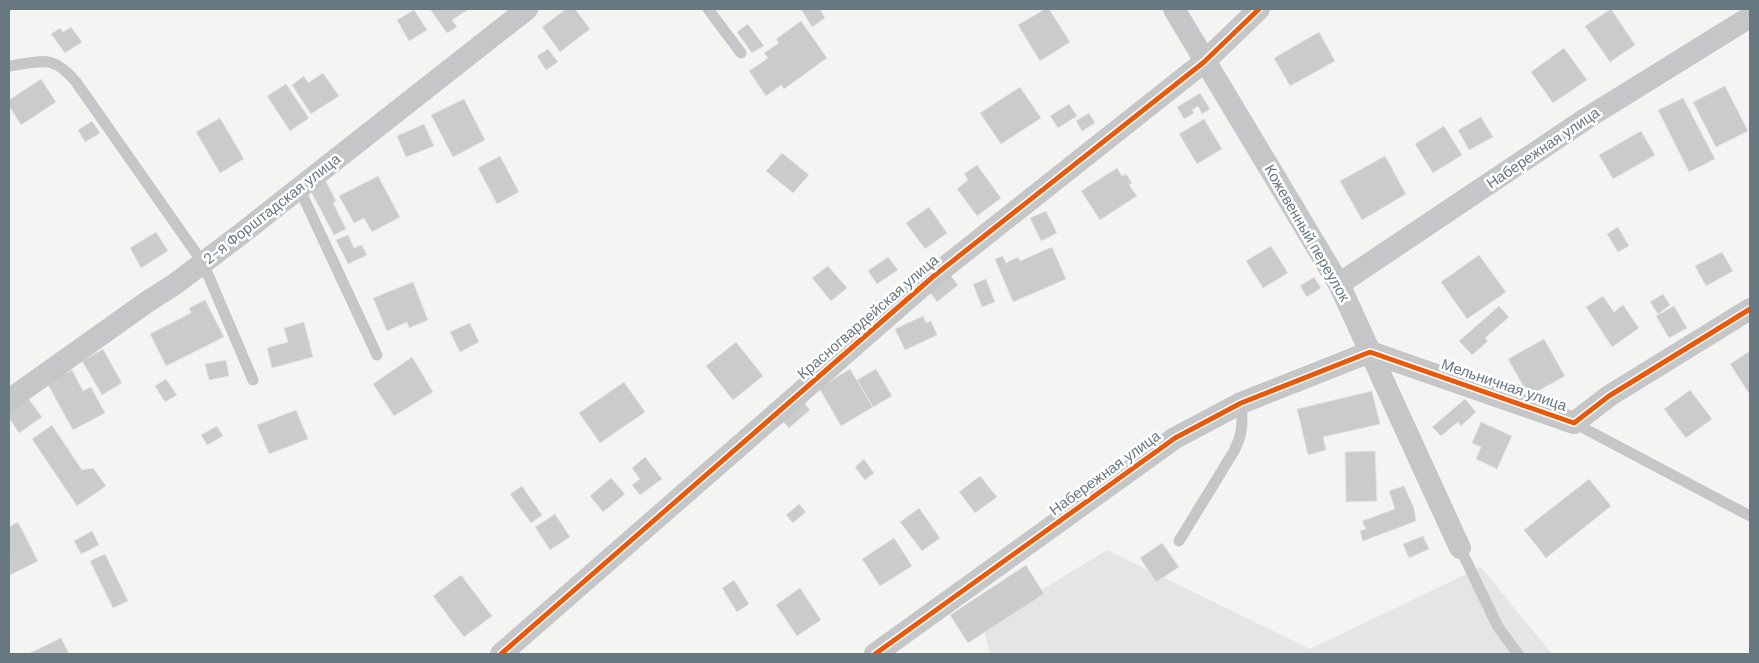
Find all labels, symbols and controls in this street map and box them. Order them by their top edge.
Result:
street label: Набережная улица [1482,102,1604,193]
street label: 2-я Форштадская улица [199,149,345,269]
street label: Кожевенный переулок [1260,161,1355,306]
street label: Красногвардейская улица [793,250,943,384]
street label: Мельничная улица [1439,354,1570,416]
street label: Набережная улица [1046,426,1165,520]

